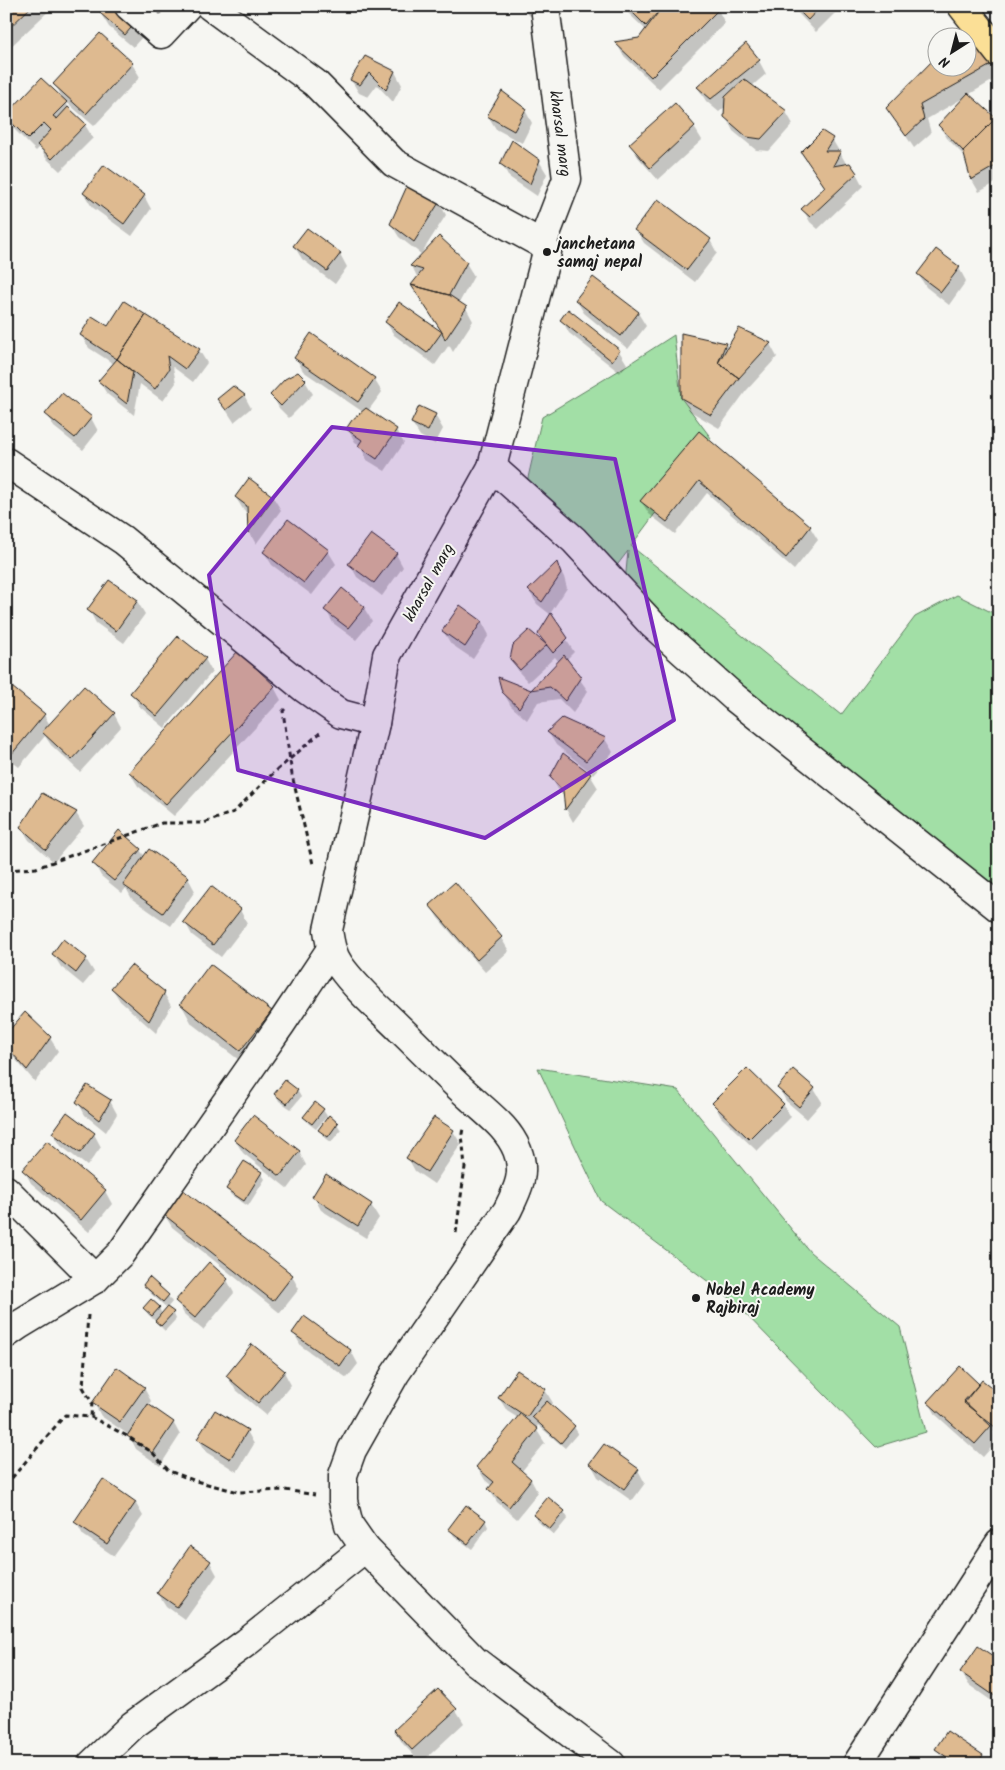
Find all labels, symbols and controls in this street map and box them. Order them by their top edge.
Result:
north arrow [928,28,978,78]
text: N [935,50,955,73]
street label: kharsal marg [542,89,578,178]
place label: janchetana samaj nepal [552,232,643,275]
marker: janchetana samaj nepal [541,246,553,258]
street label: kharsal marg [397,539,461,627]
place label: Nobel Academy Rajbiraj [706,1278,815,1321]
marker: Nobel Academy Rajbiraj [690,1292,702,1304]

